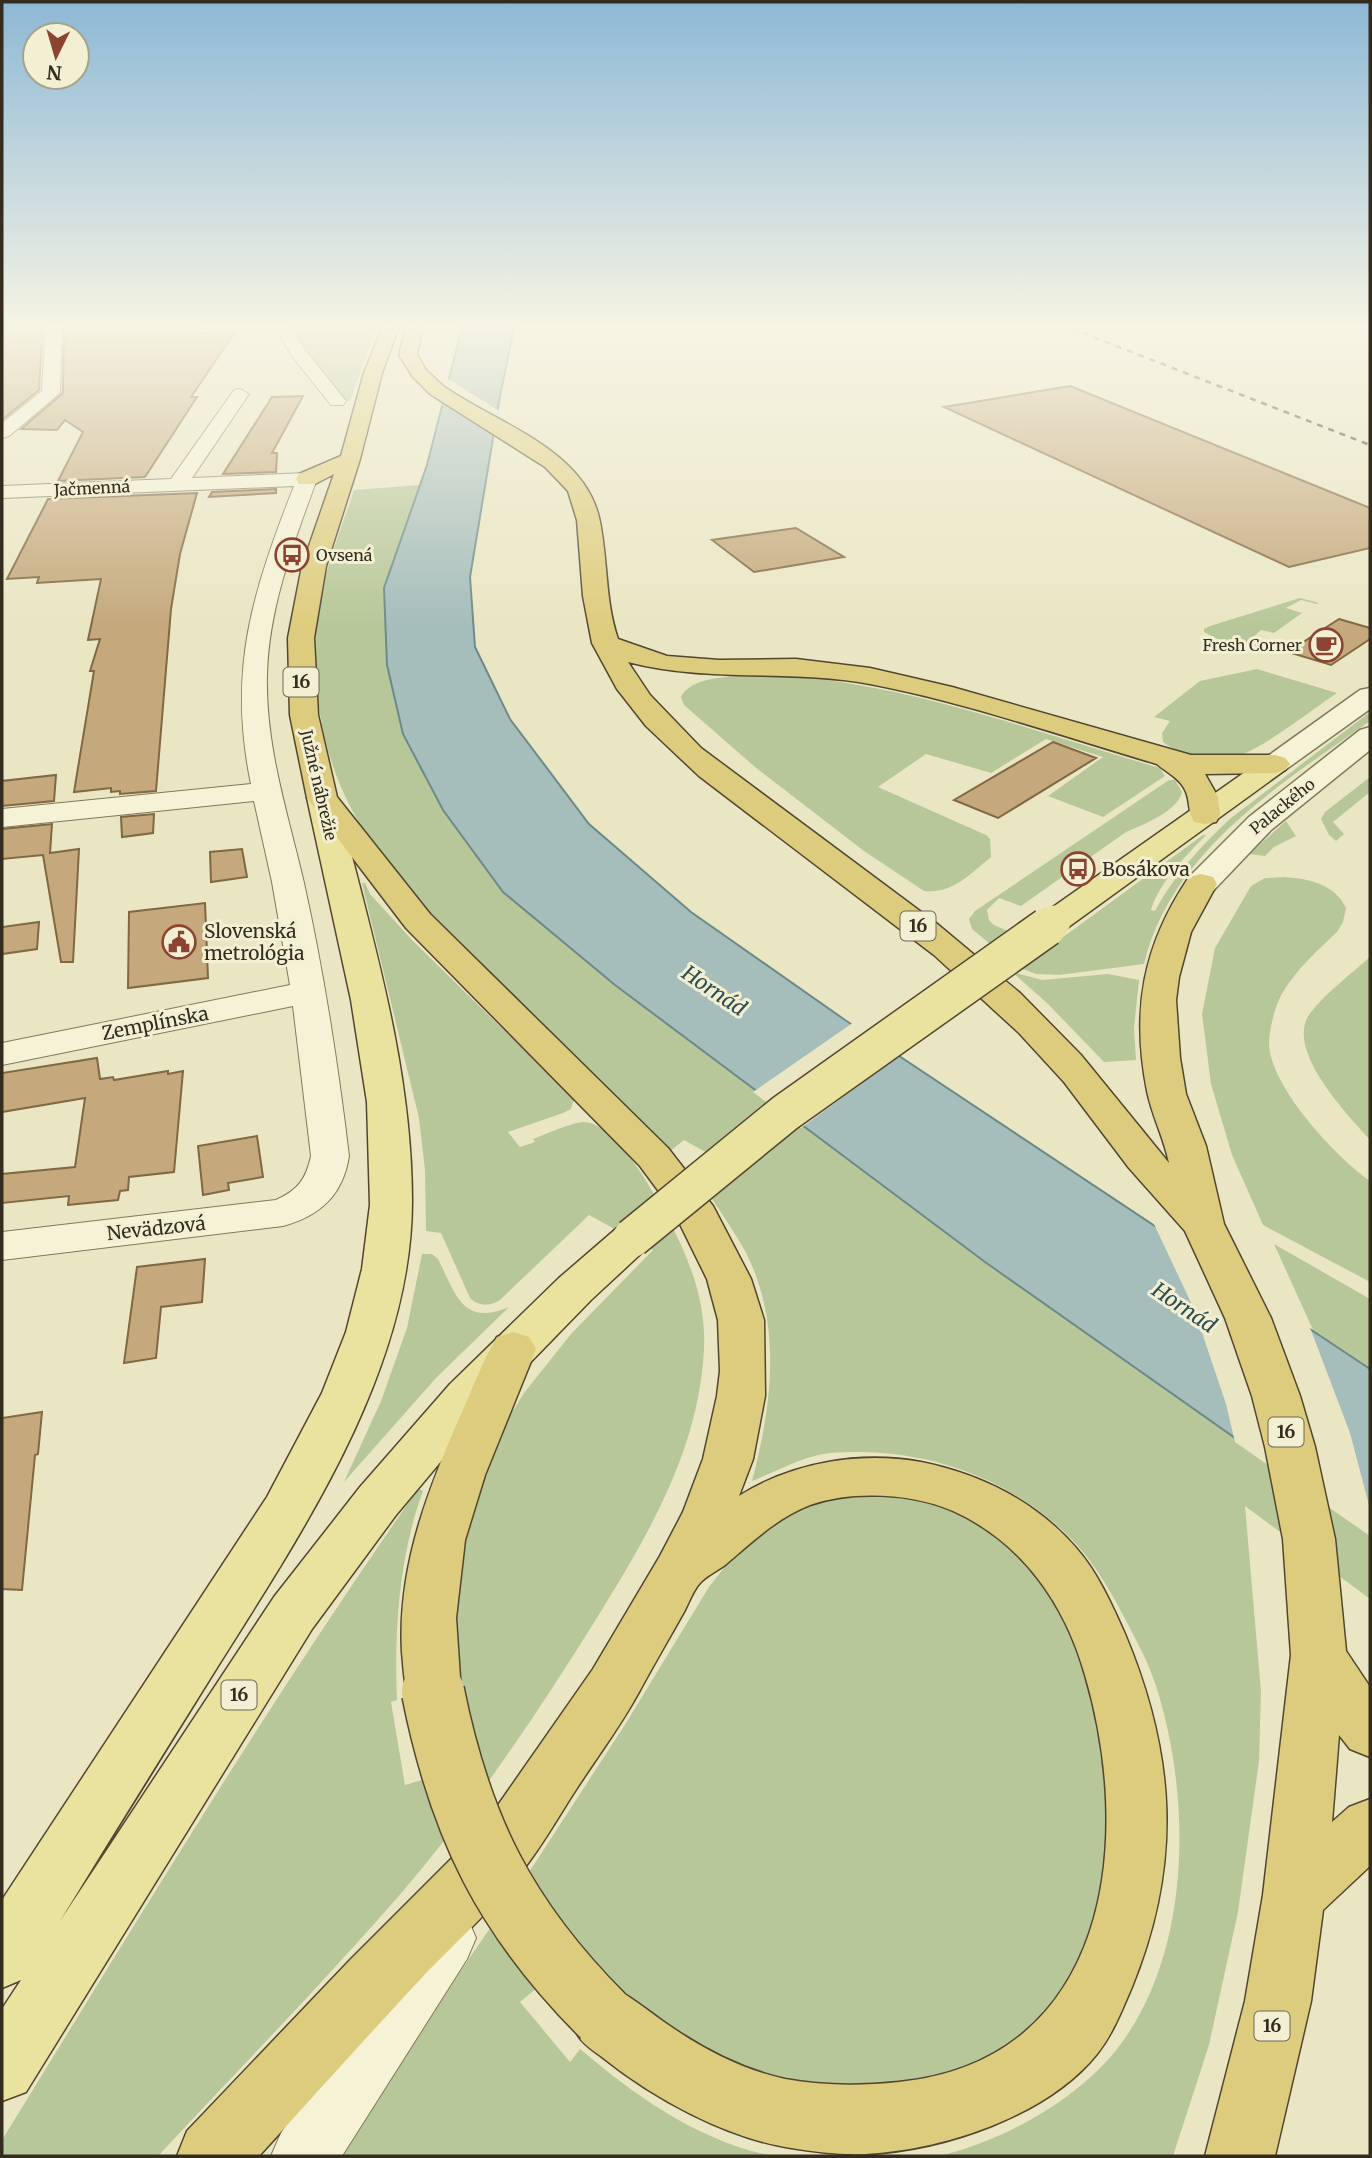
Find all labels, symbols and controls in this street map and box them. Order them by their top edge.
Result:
north arrow [21,21,91,91]
text: N [46,60,63,86]
street label: Jačmenná [52,476,131,500]
bus stop icon: Ovsená [273,536,311,574]
place label: Ovsená [316,545,373,565]
cafe icon: Fresh Corner [1307,626,1345,664]
place label: Fresh Corner [1203,635,1302,655]
road number: 16 [284,668,318,696]
street label: Južné nábrežie [296,727,341,842]
street label: Palackého [1245,774,1319,838]
bus stop icon: Bosákova [1059,850,1097,888]
place label: Bosákova [1102,857,1190,881]
road number: 16 [900,911,936,940]
place label: Slovenská metrológia [204,919,304,965]
public building icon: Slovenská metrológia [160,923,198,961]
water label: Hornád [676,959,752,1022]
street label: Zemplínska [100,1001,210,1045]
street label: Nevädzová [105,1211,207,1245]
water label: Hornád [1146,1276,1222,1339]
road number: 16 [1268,1418,1304,1447]
road number: 16 [222,1680,256,1710]
road number: 16 [1254,2012,1290,2040]

